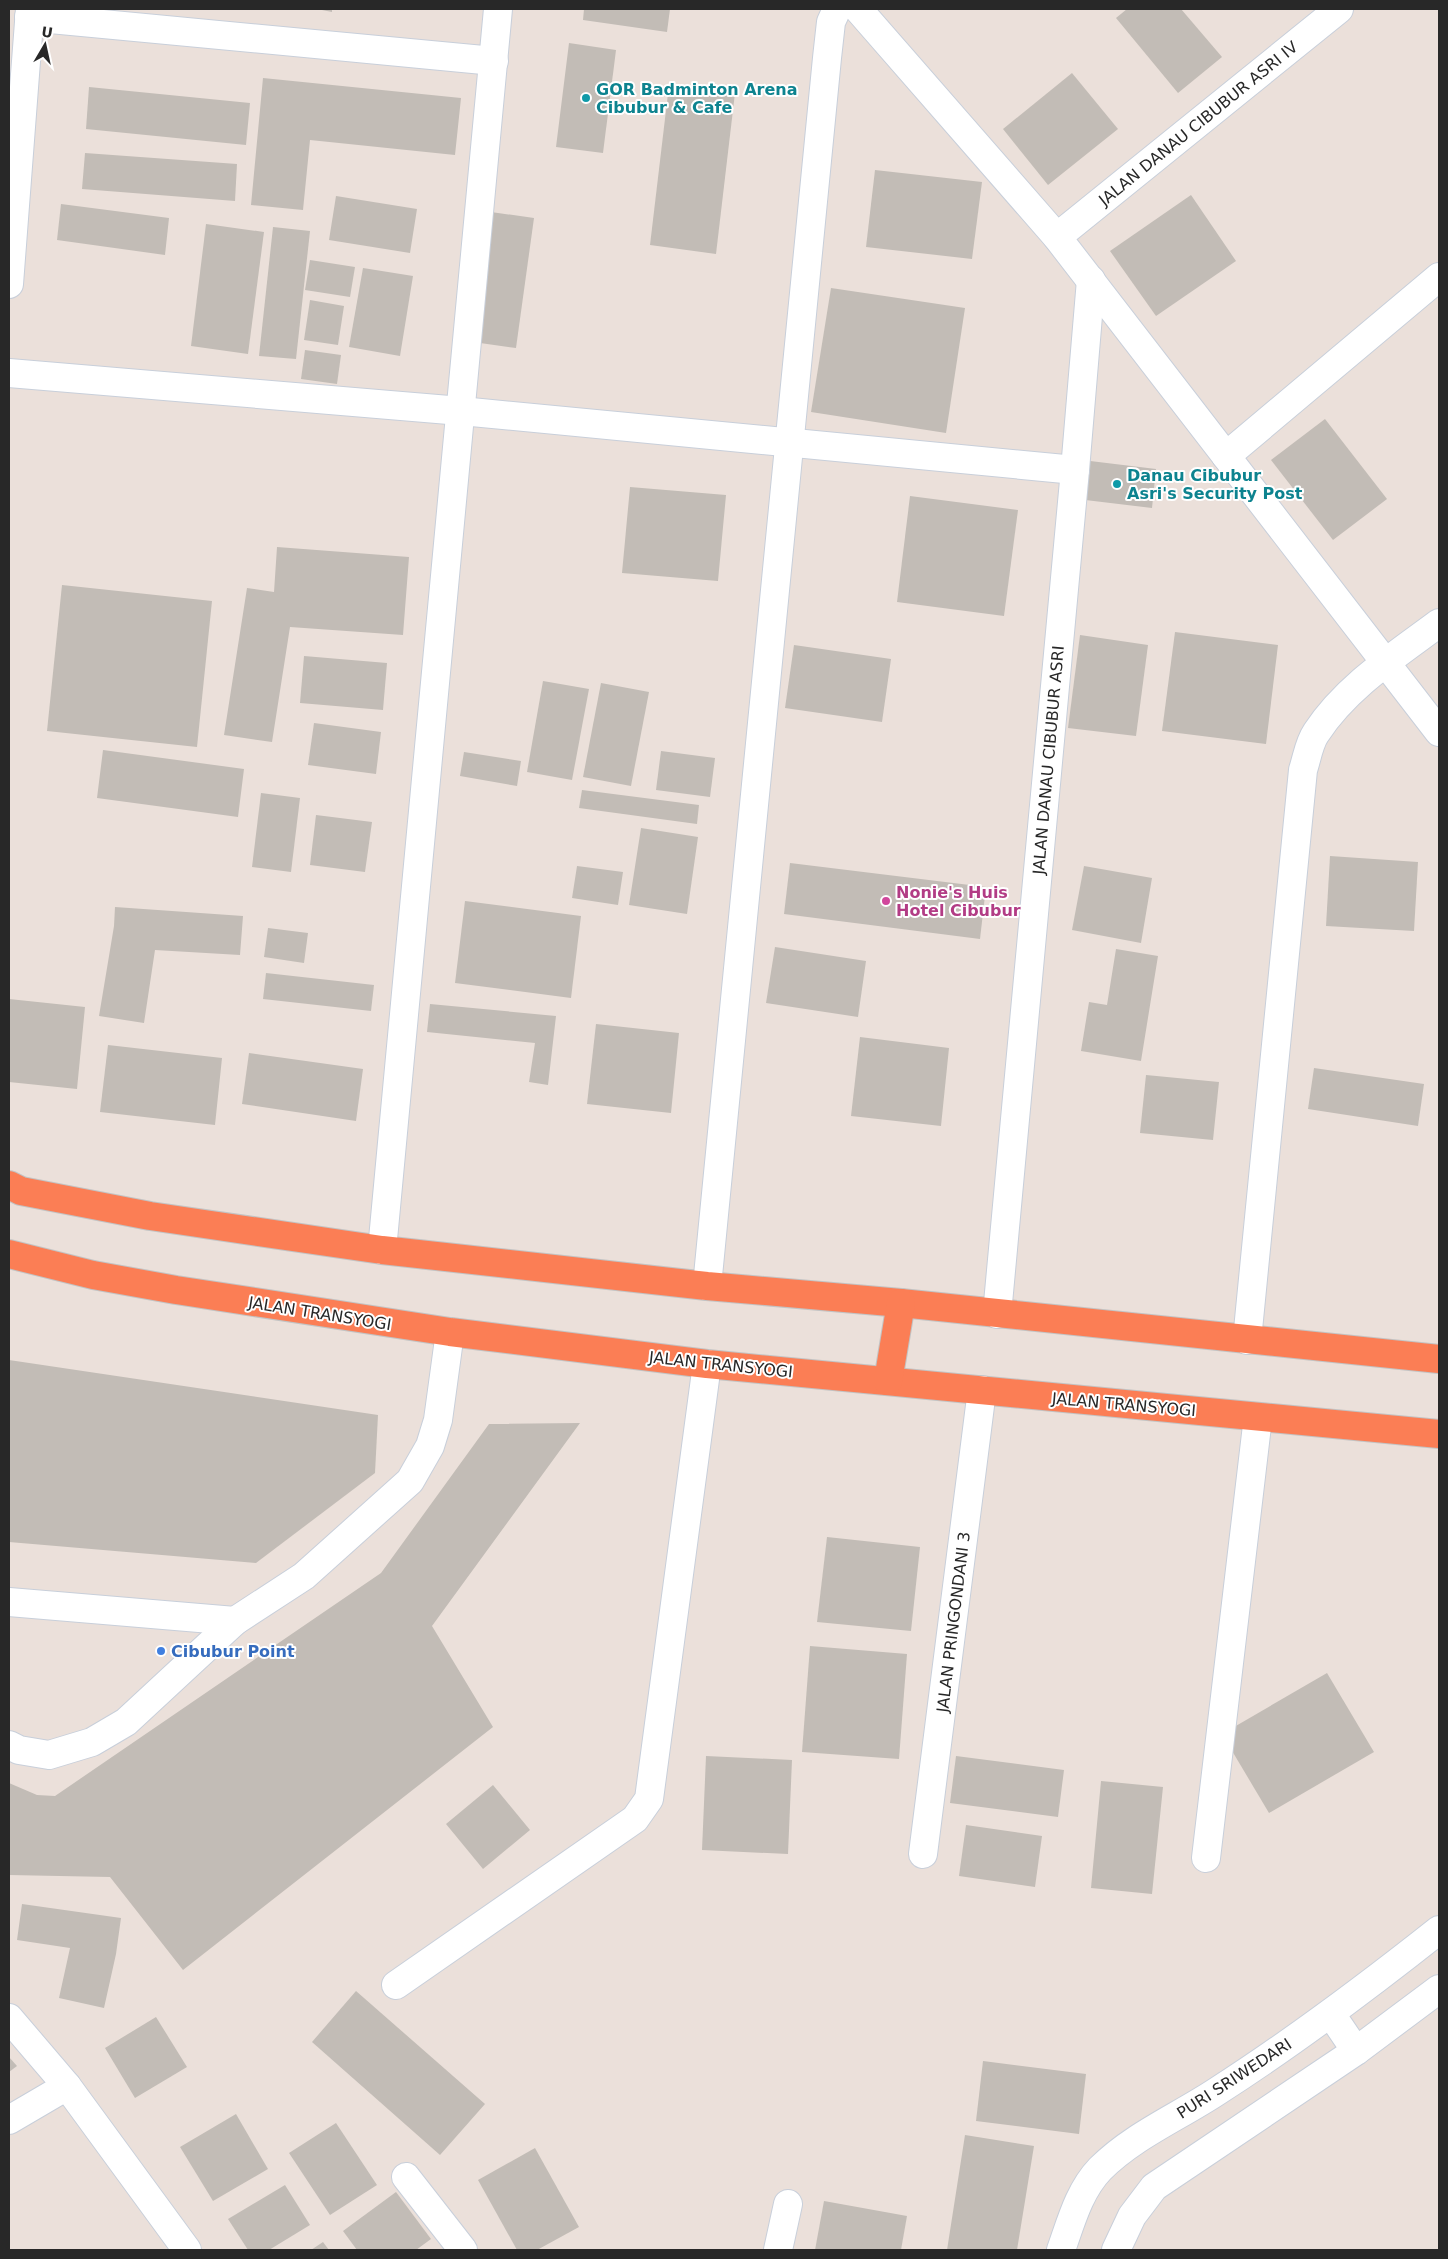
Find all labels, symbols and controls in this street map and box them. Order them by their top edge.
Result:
north arrow [20,20,70,70]
text: U [40,23,54,41]
street label: JALAN DANAU CIBUBUR ASRI IV [1094,37,1302,210]
place label: GOR Badminton Arena Cibubur & Cafe [596,80,798,117]
marker: GOR Badminton Arena Cibubur & Cafe [580,92,592,104]
place label: Danau Cibubur Asri's Security Post [1127,466,1303,503]
marker: Danau Cibubur Asri's Security Post [1111,478,1123,490]
street label: JALAN DANAU CIBUBUR ASRI [1029,645,1068,876]
place label: Nonie's Huis Hotel Cibubur [896,883,1021,920]
marker: Nonie's Huis Hotel Cibubur [880,895,892,907]
street label: JALAN TRANSYOGI [246,1293,393,1334]
street label: JALAN TRANSYOGI [647,1347,794,1382]
street label: JALAN TRANSYOGI [1050,1389,1197,1420]
street label: JALAN PRINGONDANI 3 [933,1531,974,1715]
place label: Cibubur Point [171,1642,295,1661]
marker: Cibubur Point [155,1645,167,1657]
street label: PURI SRIWEDARI [1173,2034,1295,2123]

